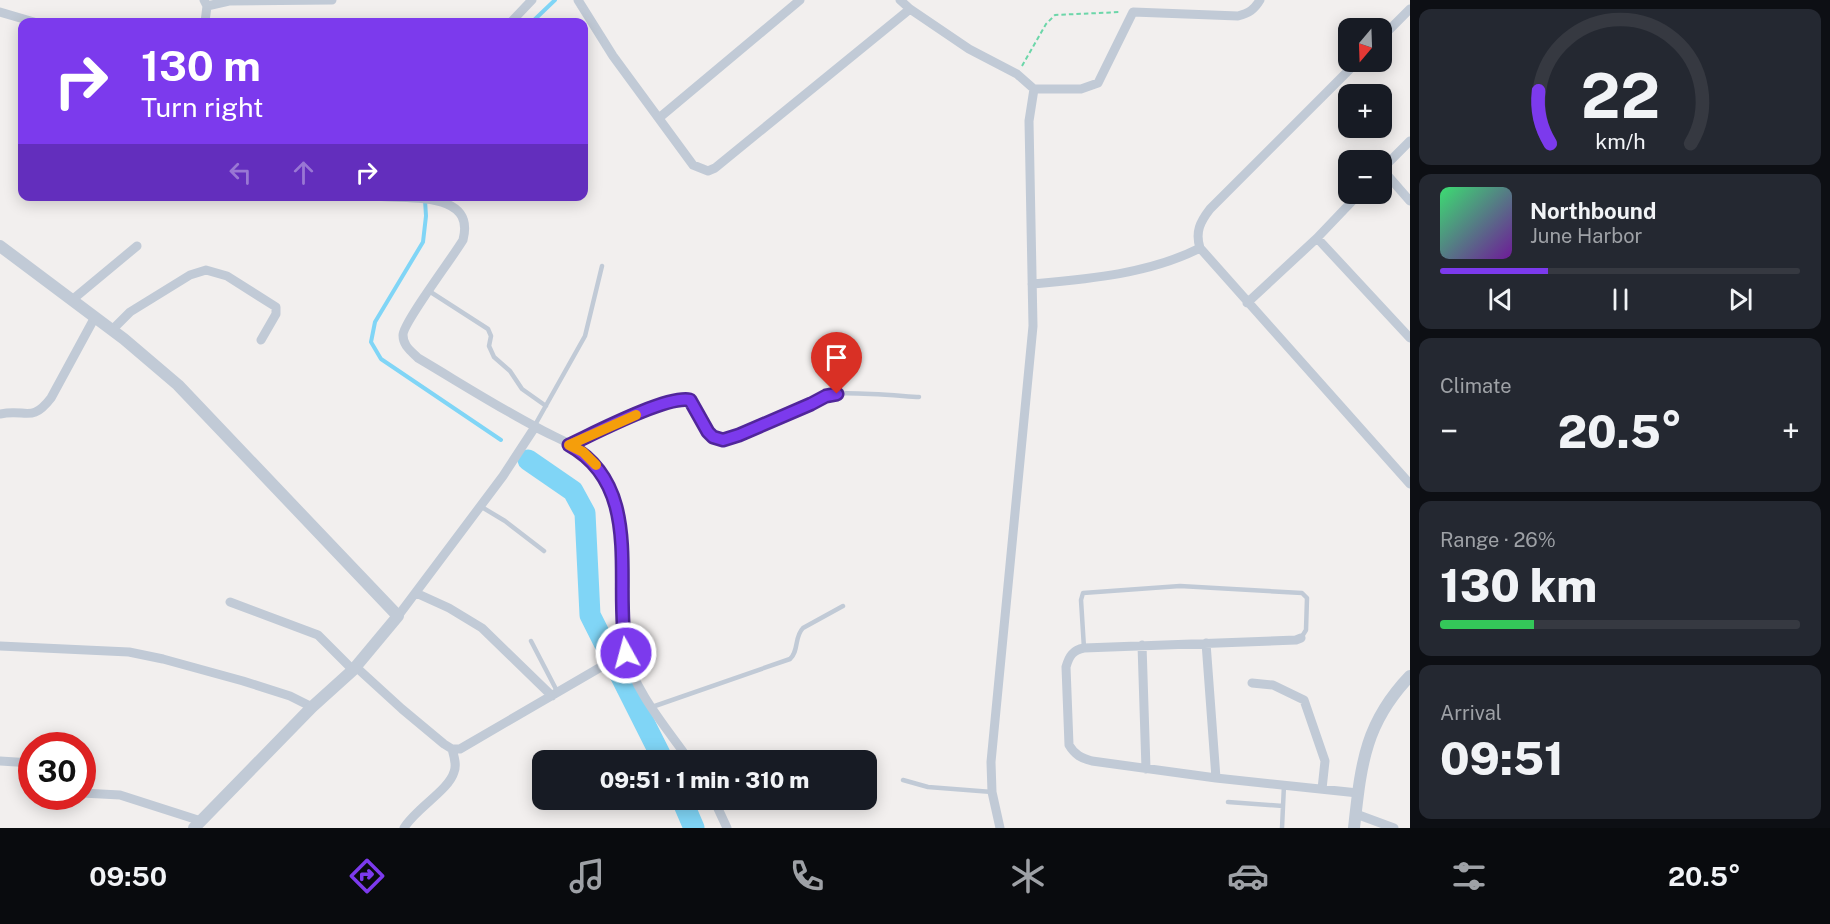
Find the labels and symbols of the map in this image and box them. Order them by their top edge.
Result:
north arrow [1338,18,1392,72]
pin [811,332,862,394]
position arrow [594,621,658,685]
speed limit sign: 30 [18,732,96,810]

